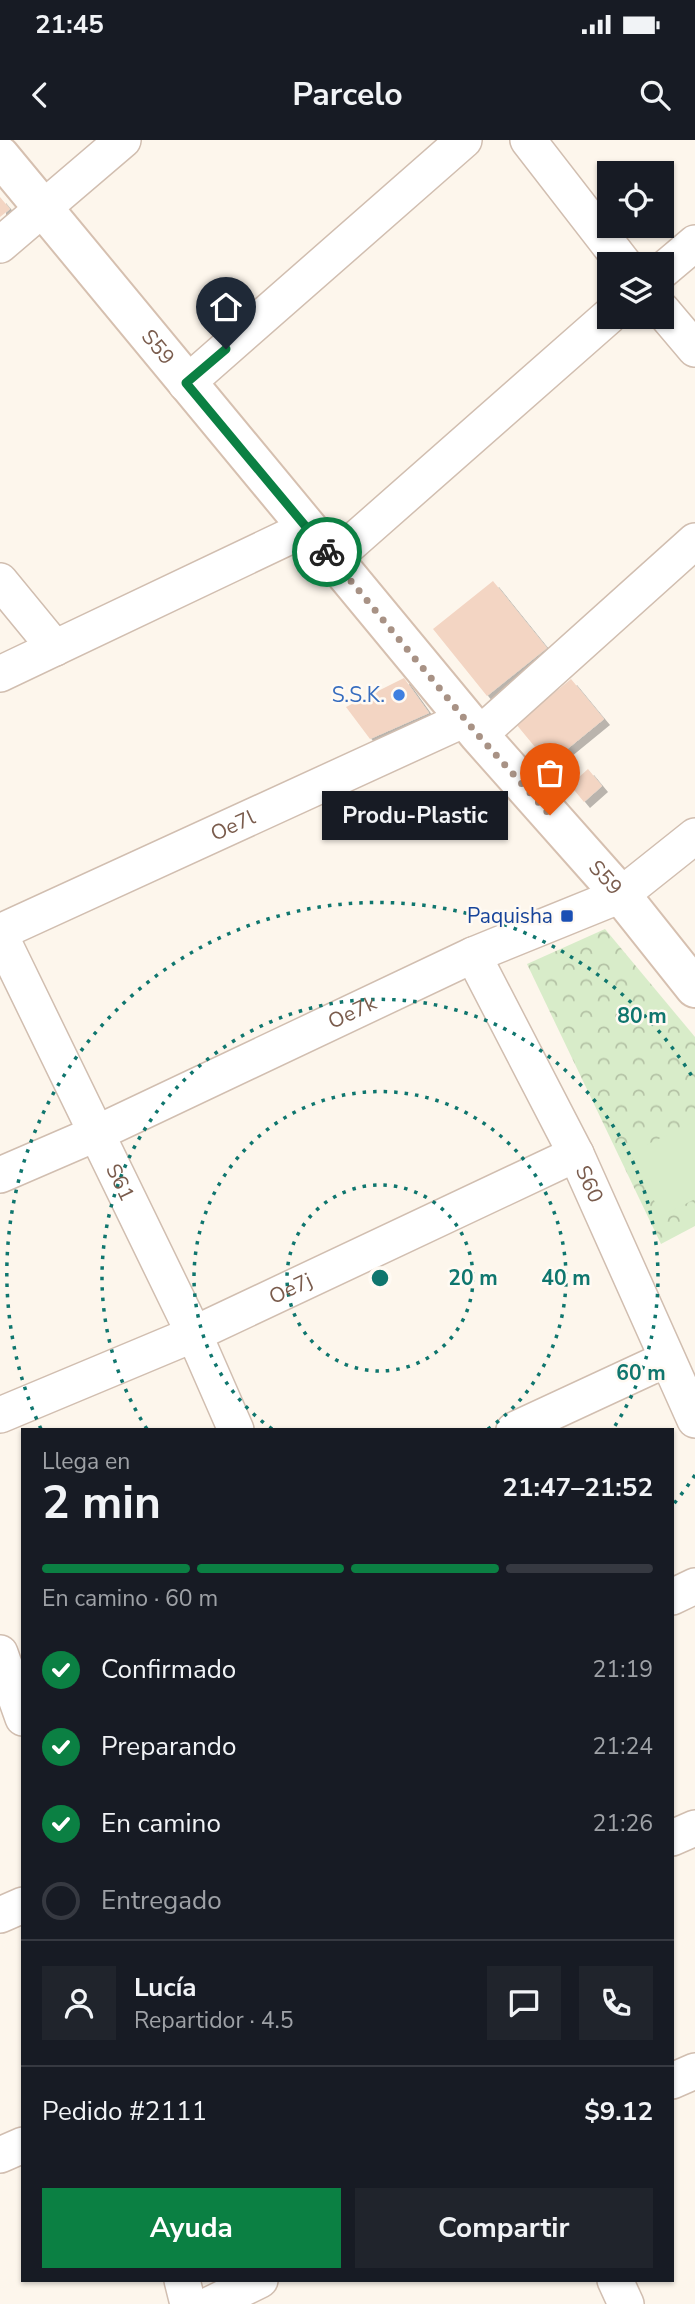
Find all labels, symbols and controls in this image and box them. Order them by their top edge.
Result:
text: 21:45 [35,7,104,42]
text: Parcelo [292,73,403,116]
icon: back [21,76,59,114]
icon: search [636,76,674,114]
map controls [597,161,674,329]
button: locate [597,161,674,238]
button: layers [597,252,674,329]
pin [196,277,256,349]
icon: home [207,288,245,326]
street label: S59 [135,323,181,371]
courier [292,517,362,587]
icon: bike [308,533,346,571]
place label: S.S.K. [332,681,385,709]
marker: S.S.K. [391,687,407,703]
pin [520,743,580,815]
icon: bag [531,754,569,792]
callout: Produ-Plastic [322,790,508,840]
text: Produ-Plastic [342,800,488,831]
street label: Oe7l [206,803,260,848]
street label: S59 [582,854,629,901]
place label: Paquisha [467,902,553,930]
marker: Paquisha [559,908,575,924]
street label: Oe7k [323,989,381,1036]
text: 80 m [617,1002,667,1030]
street label: S61 [99,1159,141,1206]
street label: S60 [569,1161,610,1207]
text: 20 m [448,1264,498,1292]
text: 40 m [541,1264,591,1292]
street label: Oe7j [264,1266,317,1311]
centre of rings [368,1266,392,1290]
text: 60 m [616,1359,666,1387]
text: Llega en [42,1446,130,1477]
text: 21:47–21:52 [502,1470,653,1505]
text: 2 min [42,1471,161,1534]
text: En camino · 60 m [42,1583,218,1614]
icon: check [42,1651,80,1689]
text: Confirmado [101,1652,236,1687]
text: 21:19 [593,1654,653,1685]
icon: check [42,1728,80,1766]
text: Preparando [101,1729,236,1764]
text: 21:24 [593,1731,653,1762]
icon: check [42,1805,80,1843]
text: En camino [101,1806,221,1841]
text: 21:26 [593,1808,653,1839]
text: Entregado [101,1883,222,1918]
button: person [42,1966,116,2040]
button: chat [487,1966,561,2040]
button: phone [579,1966,653,2040]
text: Lucía [134,1970,197,2005]
text: Repartidor · 4.5 [134,2005,294,2036]
text: Pedido #2111 [42,2094,207,2129]
text: $9.12 [584,2094,653,2129]
button: Ayuda [42,2188,341,2268]
button: Compartir [355,2188,653,2268]

